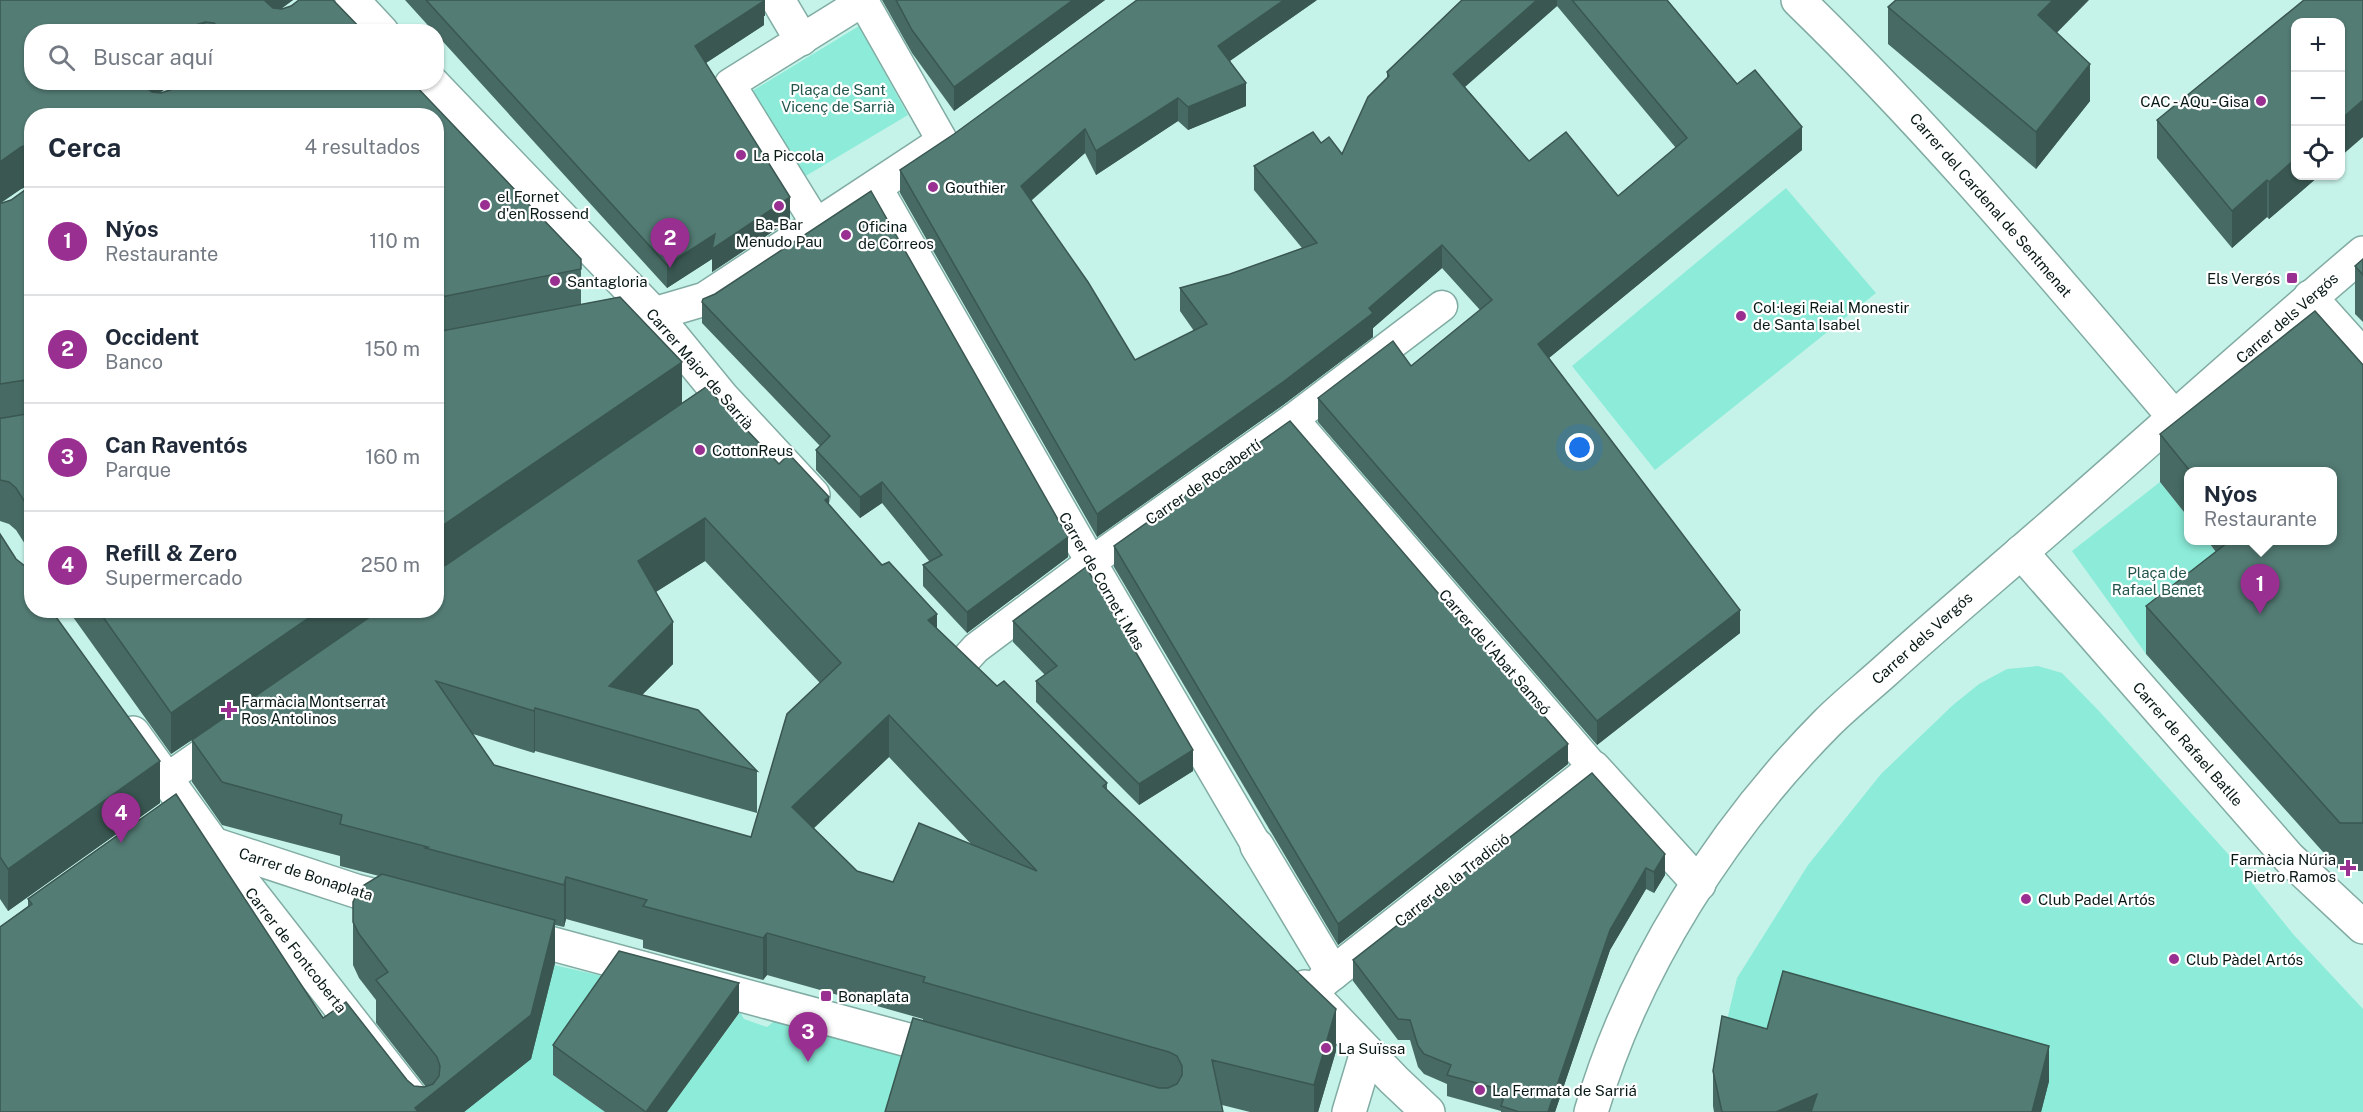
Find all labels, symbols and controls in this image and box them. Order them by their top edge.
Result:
map controls [2291,18,2345,180]
button: + [2291,18,2345,72]
search box [24,24,444,90]
icon: search [45,41,78,74]
text: Buscar aquí [93,44,213,70]
button: − [2291,72,2345,126]
park label: Plaça de Sant Vicenç de Sarrià [781,81,895,115]
place label: CAC - AQu - Gisa [2140,93,2249,110]
marker: CAC - AQu - Gisa [2254,94,2268,108]
street label: Carrer del Cardenal de Sentmenat [1907,110,2076,300]
button: locate [2291,126,2345,180]
text: Cerca [48,132,121,163]
text: 4 resultados [304,135,420,159]
place label: La Piccola [753,147,824,164]
marker: La Piccola [734,148,748,162]
place label: Gouthier [945,179,1006,196]
marker: Gouthier [926,180,940,194]
place label: el Fornet d'en Rossend [497,188,589,222]
marker: el Fornet d'en Rossend [478,198,492,212]
marker: Ba-Bar Menudo Pau [772,199,786,213]
text: Nýos [105,216,158,242]
place label: Ba-Bar Menudo Pau [736,216,822,250]
pin: 2 [650,218,690,268]
place label: Oficina de Correos [858,218,934,252]
marker: Oficina de Correos [839,228,853,242]
text: 1 [63,229,72,253]
text: 110 m [369,229,420,253]
text: Restaurante [105,242,218,266]
street label: Carrer dels Vergós [2233,269,2341,367]
place label: Els Vergós [2207,270,2280,287]
marker: Els Vergós [2285,271,2299,285]
place label: Santagloria [567,273,648,290]
marker: Santagloria [548,274,562,288]
place label: Col·legi Reial Monestir de Santa Isabel [1753,299,1910,333]
street label: Carrer Major de Sarrià [643,305,757,433]
marker: Col·legi Reial Monestir de Santa Isabel [1734,309,1748,323]
text: Occident [105,324,199,350]
text: 2 [61,337,74,361]
text: 150 m [365,337,420,361]
text: Banco [105,350,163,374]
text: Can Raventós [105,432,248,458]
your location [1565,433,1594,462]
street label: Carrer de Rocabertí [1142,436,1264,528]
place label: CottonReus [712,442,793,459]
marker: CottonReus [693,443,707,457]
text: 3 [61,445,74,469]
text: 160 m [365,445,420,469]
text: Parque [105,458,171,482]
popup [2184,467,2337,545]
text: Nýos [2204,481,2257,507]
text: Restaurante [2204,507,2317,531]
street label: Carrer de Cornet i Mas [1056,509,1148,653]
text: Refill & Zero [105,540,237,566]
text: 4 [61,553,74,577]
text: 250 m [361,553,420,577]
park label: Plaça de Rafael Benet [2112,564,2202,598]
pin: 1 [2240,564,2280,614]
text: Supermercado [105,566,243,590]
street label: Carrer de l'Abat Samsó [1436,586,1554,718]
street label: Carrer dels Vergós [1868,588,1976,688]
street label: Carrer de Rafael Batlle [2129,678,2247,810]
place label: Farmàcia Montserrat Ros Antolinos [241,693,386,727]
marker: Farmàcia Montserrat Ros Antolinos [222,703,236,717]
pin: 4 [102,794,140,843]
street label: Carrer de la Tradició [1391,830,1513,930]
street label: Carrer de Bonaplata [237,844,375,904]
place label: Farmàcia Núria Pietro Ramos [2230,851,2336,885]
marker: Farmàcia Núria Pietro Ramos [2341,861,2355,875]
street label: Carrer de Fontcoberta [242,884,350,1016]
place label: Club Padel Artós [2038,891,2155,908]
marker: Club Padel Artós [2019,892,2033,906]
place label: Club Pàdel Artós [2186,951,2303,968]
marker: Club Pàdel Artós [2167,952,2181,966]
place label: Bonaplata [838,988,909,1005]
marker: Bonaplata [819,989,833,1003]
pin: 3 [788,1012,828,1062]
place label: La Suïssa [1338,1040,1405,1057]
marker: La Suïssa [1319,1041,1333,1055]
place label: La Fermata de Sarriá [1492,1082,1637,1099]
marker: La Fermata de Sarriá [1473,1083,1487,1097]

